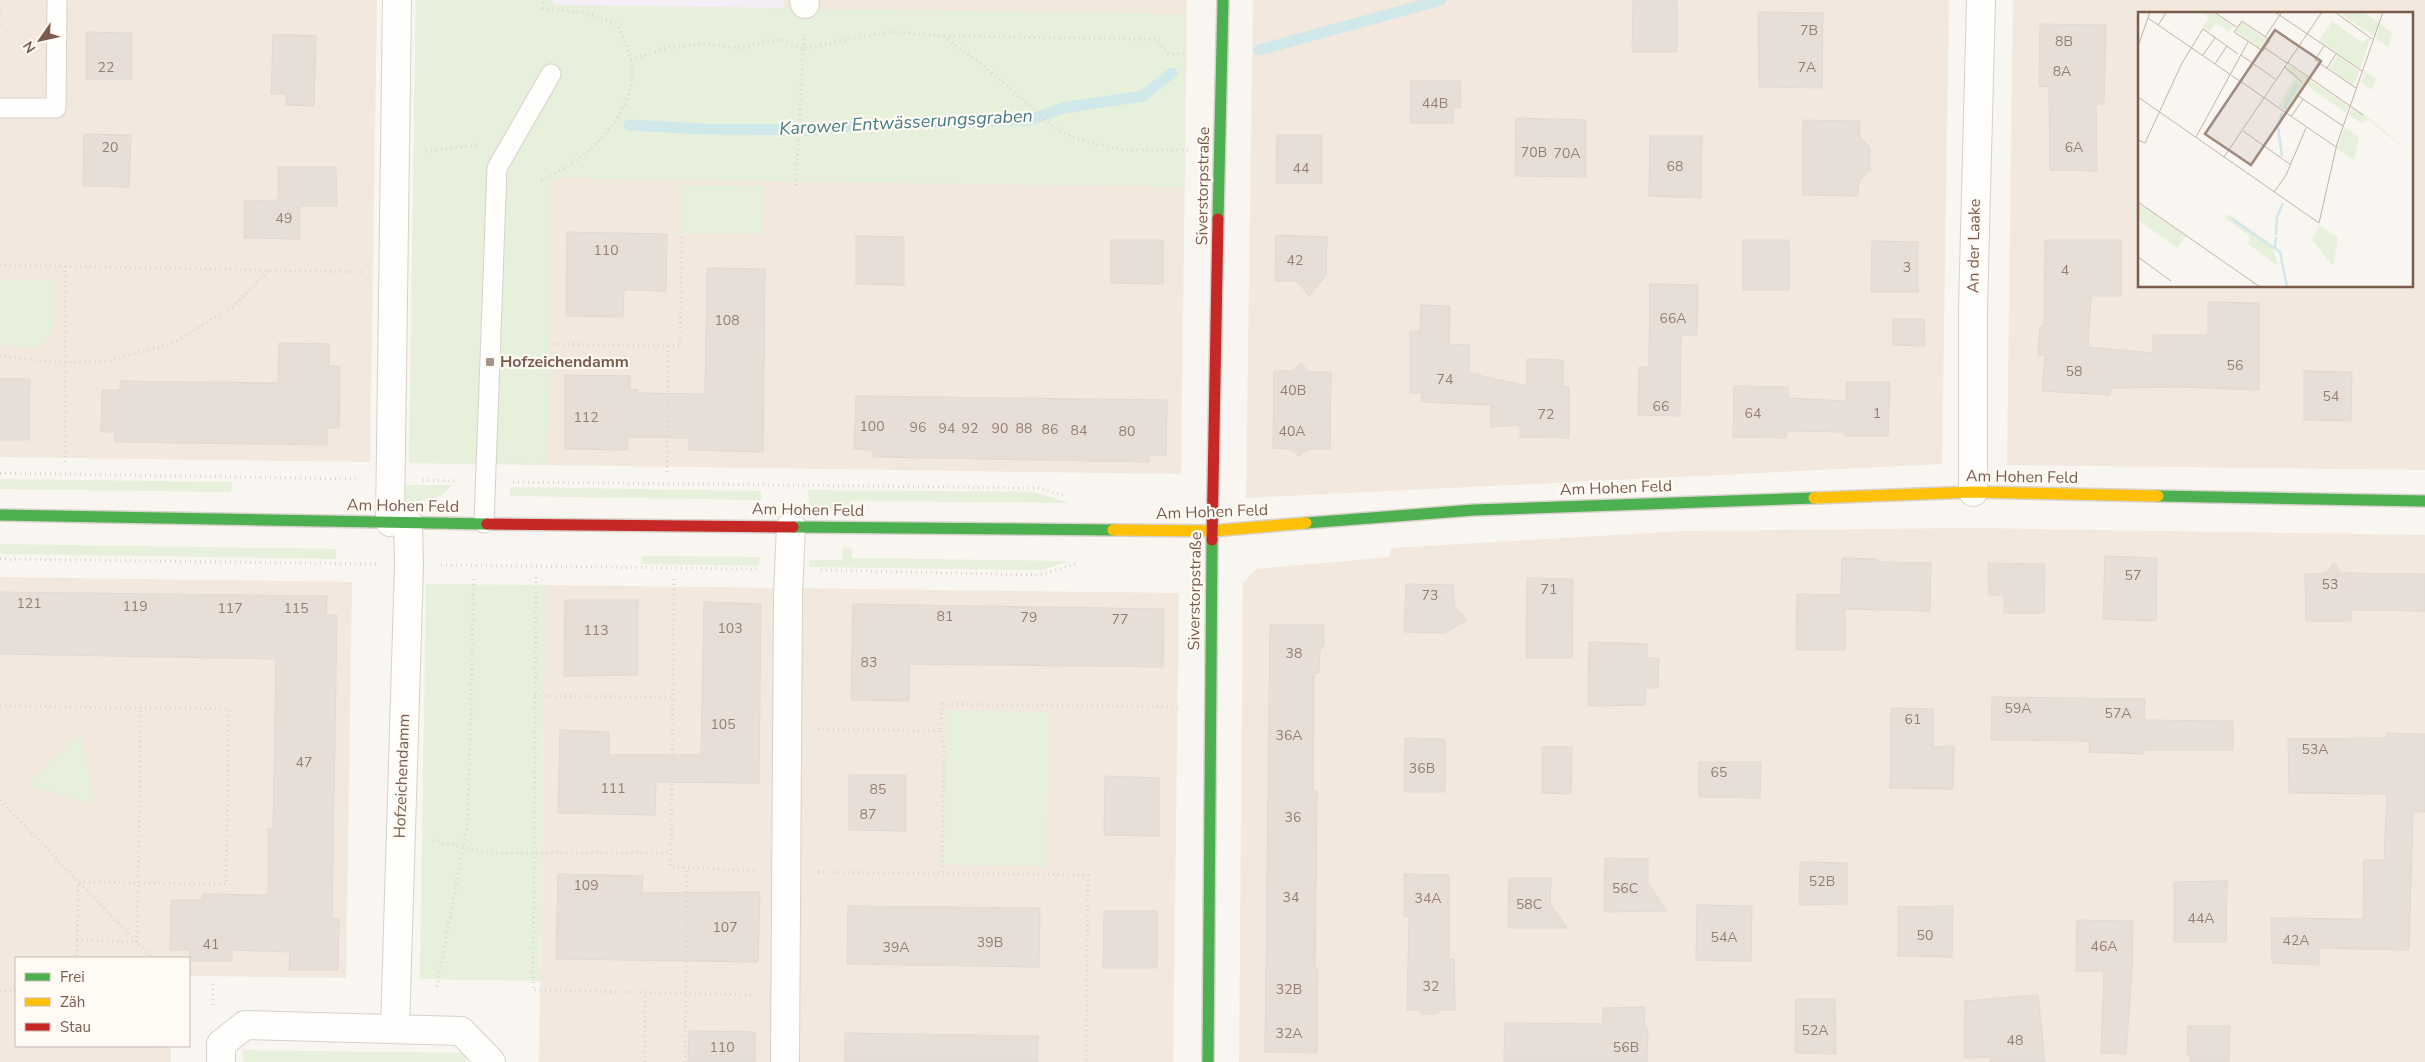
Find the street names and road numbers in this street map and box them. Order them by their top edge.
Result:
street label: Siverstorpstraße [1191,127,1215,245]
street label: An der Laake [1962,199,1986,293]
street label: Am Hohen Feld [1966,465,2078,489]
street label: Am Hohen Feld [1559,475,1673,501]
street label: Am Hohen Feld [347,494,459,518]
street label: Am Hohen Feld [752,498,864,522]
street label: Am Hohen Feld [1155,499,1269,525]
street label: Siverstorpstraße [1183,532,1207,650]
street label: Hofzeichendamm [389,713,415,839]

